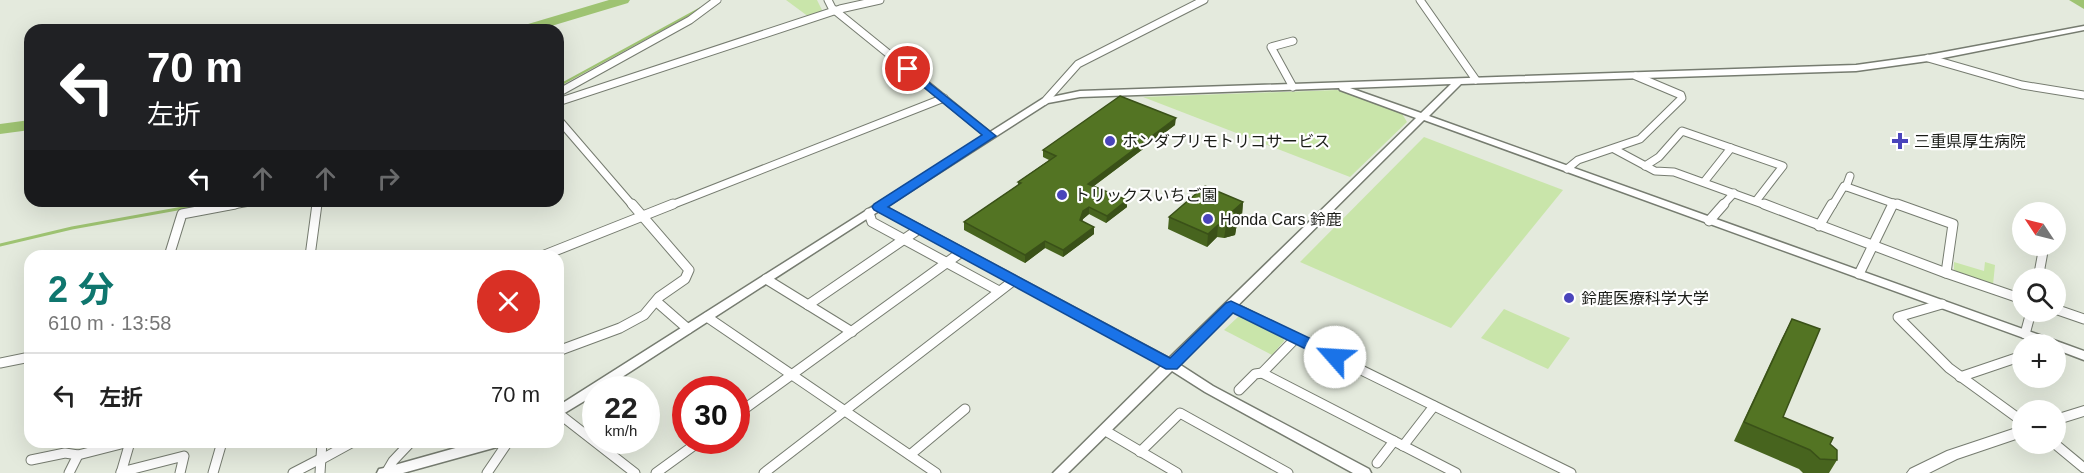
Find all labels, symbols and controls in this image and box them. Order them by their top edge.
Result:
pin [882,43,933,94]
text: 70 m [147,44,243,91]
icon: left [48,48,126,126]
icon: arrive [891,52,924,85]
text: 左折 [147,100,201,130]
marker: 三重県厚生病院 [1891,132,1909,150]
place label: ホンダプリモトリコサービス [1122,133,1330,150]
place label: 三重県厚生病院 [1914,133,2026,150]
marker: ホンダプリモトリコサービス [1103,134,1117,148]
icon: left [183,162,216,195]
icon: ahead [246,162,279,195]
icon: ahead [309,162,342,195]
icon: right [372,162,405,195]
place label: トリックスいちご園 [1074,187,1218,204]
marker: トリックスいちご園 [1055,188,1069,202]
north arrow [2012,202,2066,256]
map controls [2012,202,2066,454]
place label: Honda Cars 鈴鹿 [1220,211,1342,228]
marker: Honda Cars 鈴鹿 [1201,212,1215,226]
button: search [2012,268,2066,322]
text: 2 分 [48,269,114,310]
button: close [477,270,540,333]
place label: 鈴鹿医療科学大学 [1581,290,1709,307]
marker: 鈴鹿医療科学大学 [1562,291,1576,305]
text: 610 m · 13:58 [48,312,171,334]
position arrow [1303,325,1367,389]
button: + [2012,334,2066,388]
speed limit sign: 30 [672,376,750,454]
icon: left [48,379,81,412]
text: 70 m [491,382,540,407]
text: 左折 [99,385,143,410]
text: 22 [604,391,638,424]
button: − [2012,400,2066,454]
text: km/h [605,422,637,439]

